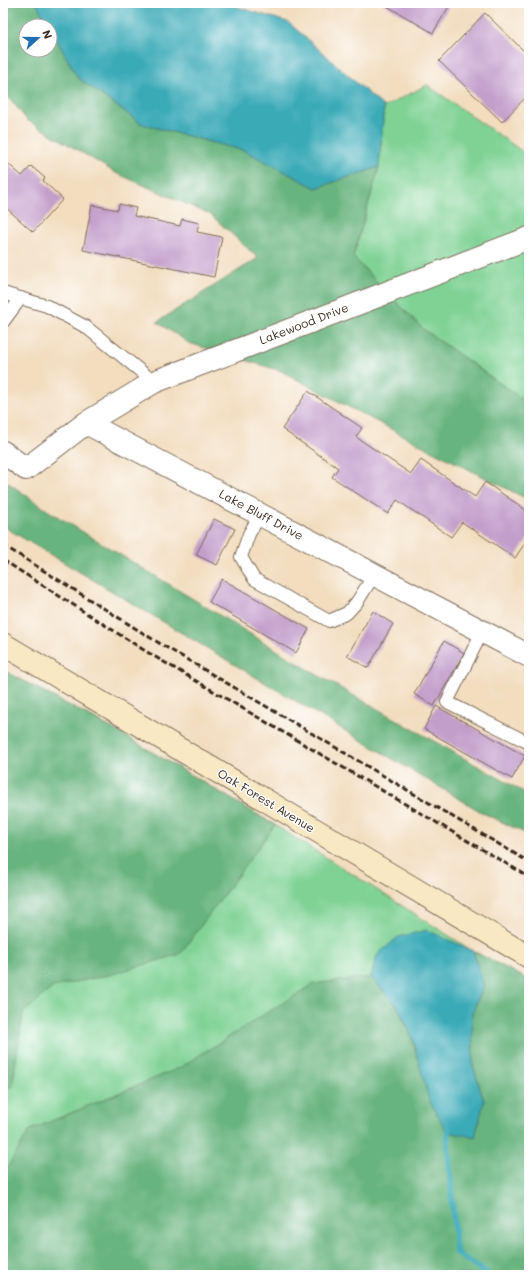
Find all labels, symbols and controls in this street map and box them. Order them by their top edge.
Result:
north arrow [18,18,58,58]
text: N [39,28,56,41]
street label: Lakewood Drive [257,299,351,347]
street label: Lake Bluff Drive [216,485,306,543]
street label: Oak Forest Avenue [215,765,318,836]

